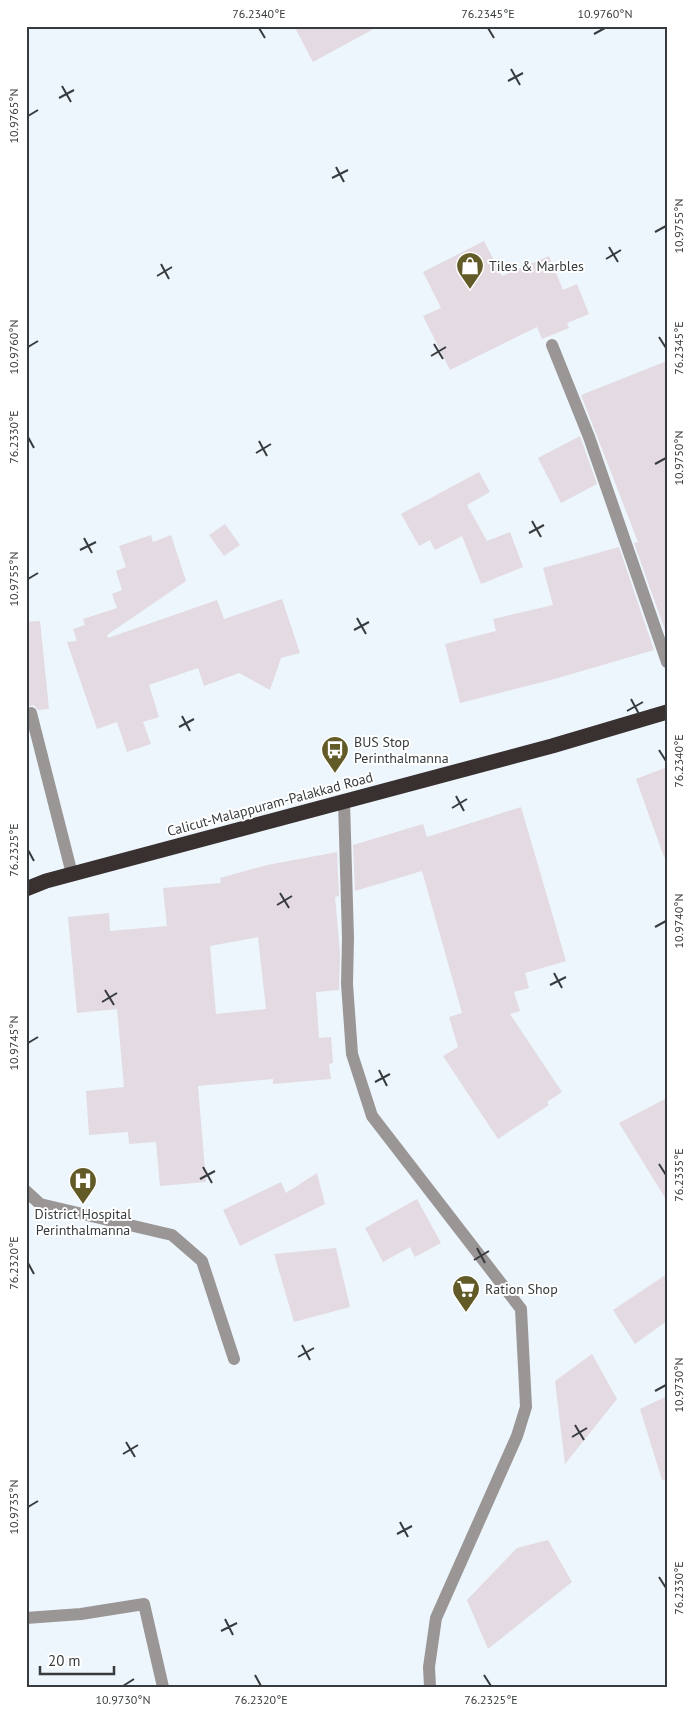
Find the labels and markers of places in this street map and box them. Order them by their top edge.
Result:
shop icon: Tiles & Marbles [455,251,485,290]
place label: Tiles & Marbles [489,257,584,275]
place label: BUS Stop Perinthalmanna [354,733,449,767]
bus stop icon: BUS Stop Perinthalmanna [320,735,350,774]
hospital icon: District Hospital Perinthalmanna [68,1166,98,1205]
place label: District Hospital Perinthalmanna [35,1205,131,1239]
supermarket icon: Ration Shop [451,1274,481,1313]
place label: Ration Shop [485,1280,558,1298]

